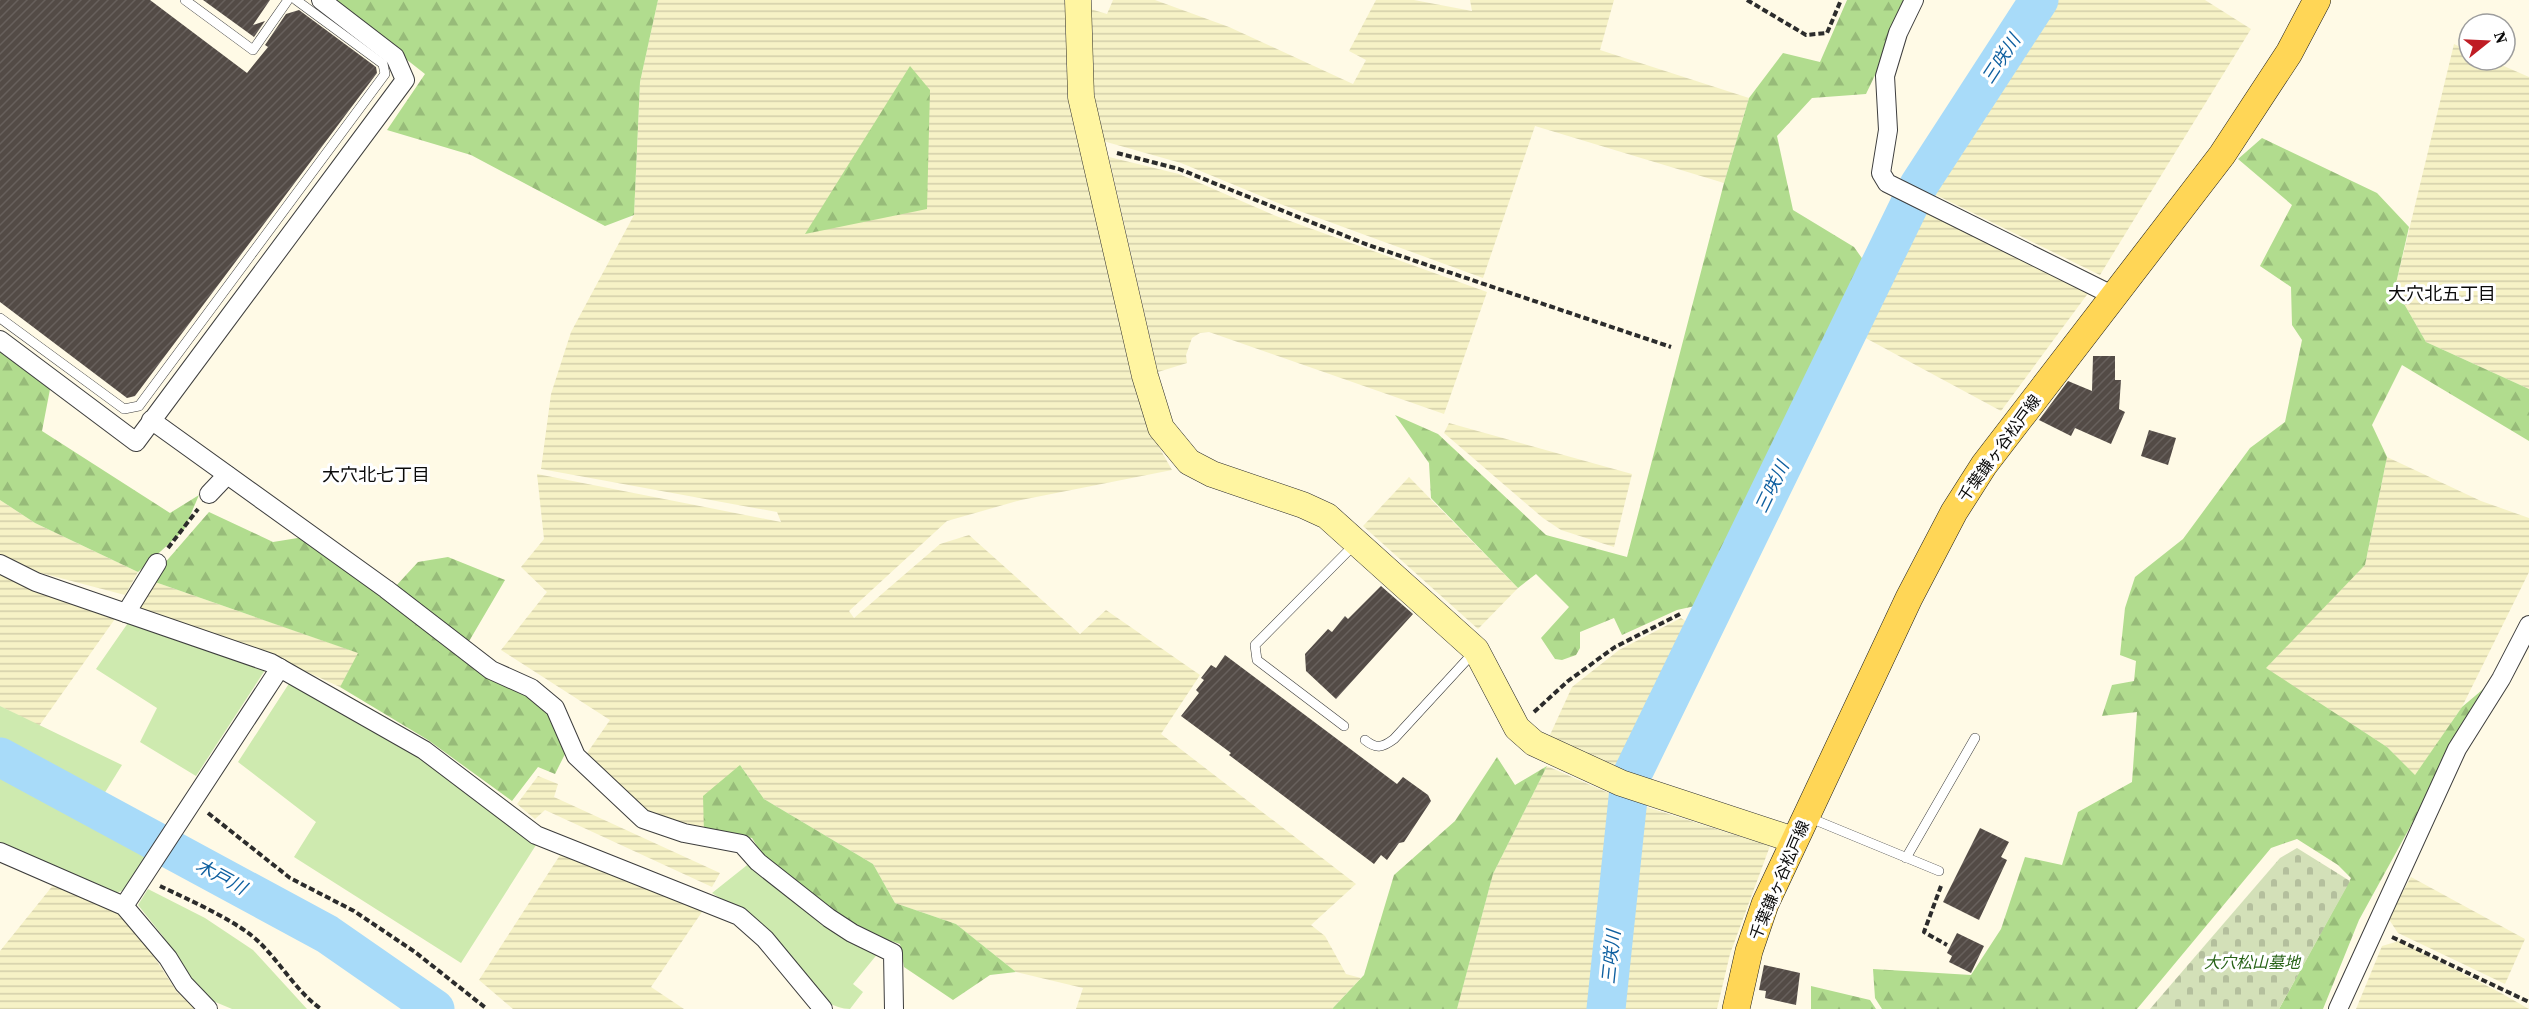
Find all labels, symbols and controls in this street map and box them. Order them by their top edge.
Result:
north arrow [2457,12,2517,72]
water label: 三咲川 [1975,28,2027,88]
text: N [2489,28,2514,47]
district label: 大穴北五丁目 [2388,281,2496,306]
street label: 千葉鎌ヶ谷松戸線 [1952,390,2046,506]
water label: 三咲川 [1748,455,1795,517]
district label: 大穴北七丁目 [322,462,430,487]
street label: 千葉鎌ヶ谷松戸線 [1744,817,1814,943]
water label: 木戸川 [192,853,253,901]
water label: 三咲川 [1595,927,1626,985]
park label: 大穴松山墓地 [2204,951,2302,973]

